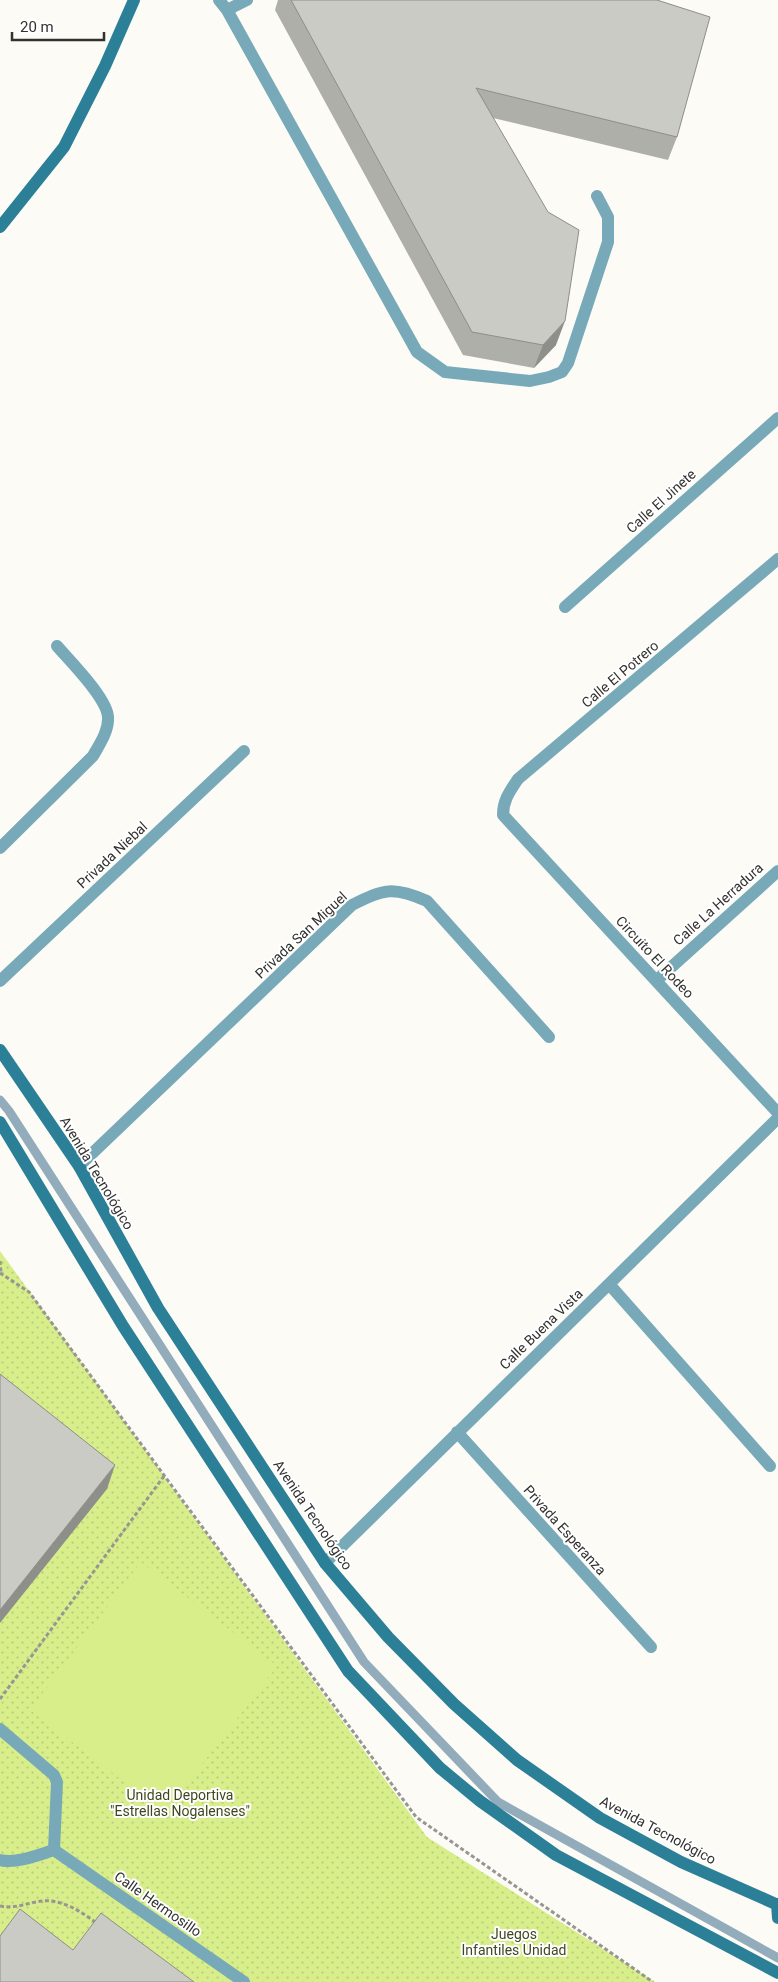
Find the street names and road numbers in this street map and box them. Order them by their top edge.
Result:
street label: Calle El Jinete [623,466,699,536]
street label: Calle El Potrero [578,637,662,711]
street label: Privada Niebal [74,818,150,892]
street label: Calle La Herradura [670,860,766,948]
street label: Privada San Miguel [252,888,350,982]
street label: Circuito El Rodeo [613,913,697,1001]
street label: Avenida Tecnológico [57,1114,137,1232]
street label: Calle Buena Vista [496,1285,586,1373]
street label: Avenida Tecnológico [270,1457,356,1573]
street label: Privada Esperanza [521,1482,609,1578]
street label: Avenida Tecnológico [597,1793,719,1867]
street label: Calle Hermosillo [112,1868,204,1940]

